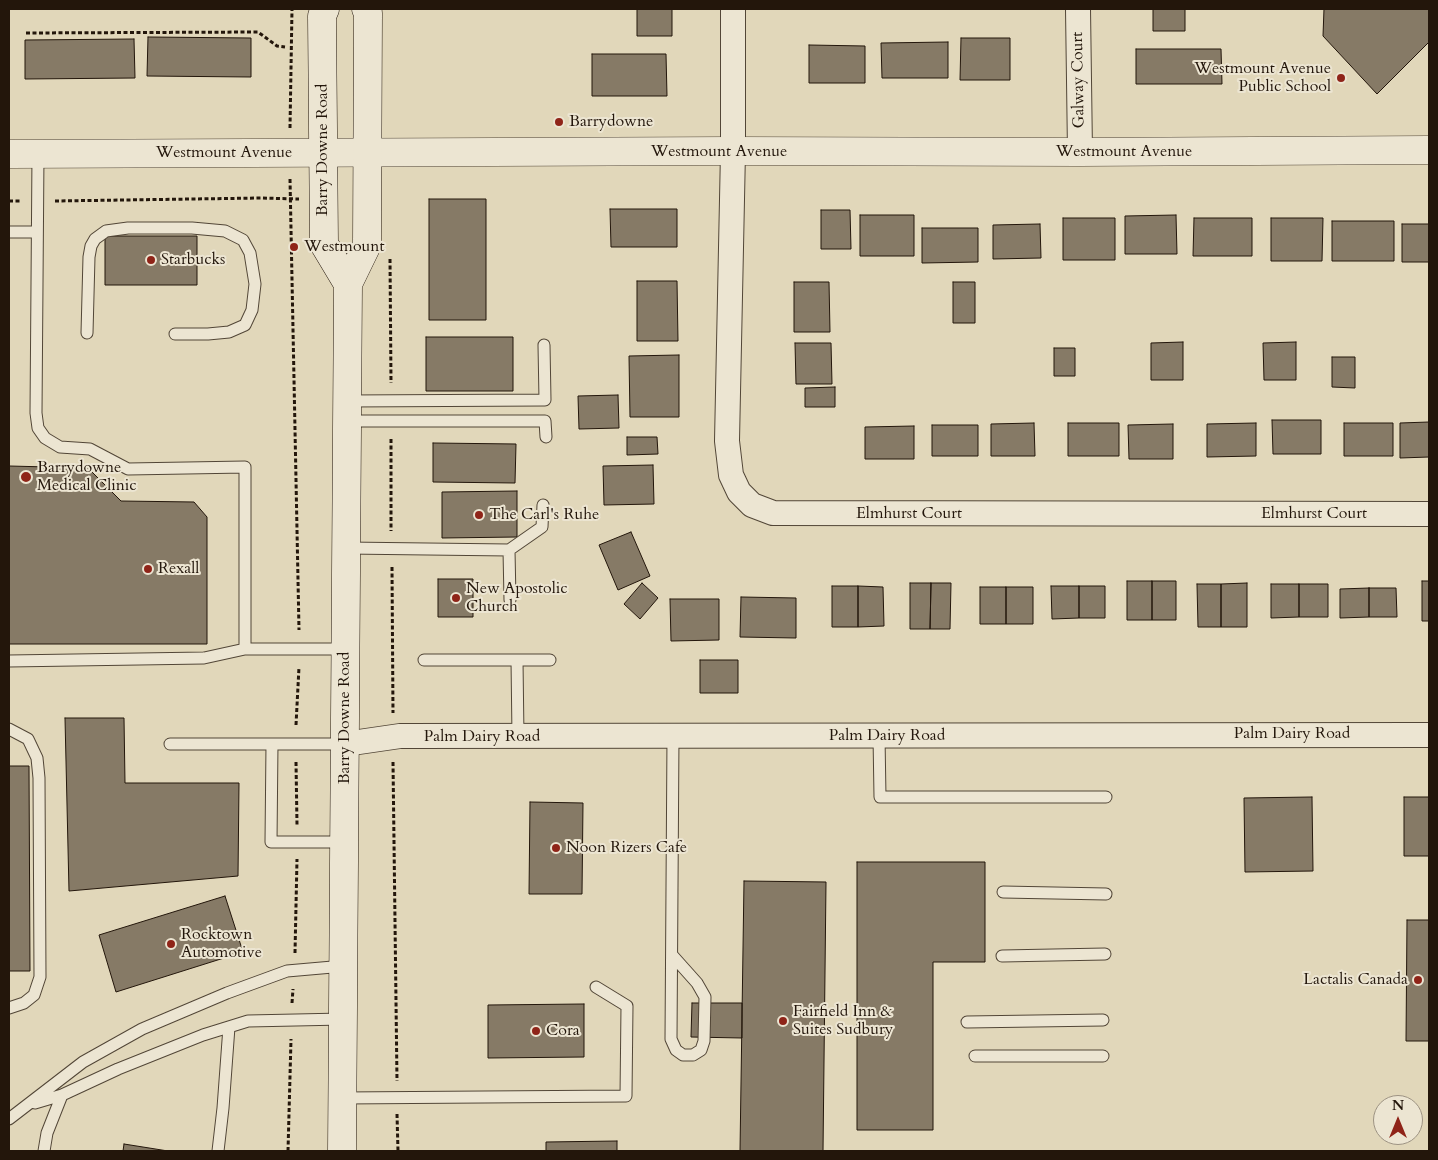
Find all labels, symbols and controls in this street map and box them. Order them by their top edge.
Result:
street label: Galway Court [1069,31,1089,129]
place label: Westmount Avenue Public School [1194,59,1331,97]
marker: Westmount Avenue Public School [1335,72,1347,84]
street label: Barry Downe Road [313,84,333,216]
place label: Barrydowne [569,112,653,132]
marker: Barrydowne [553,116,565,128]
street label: Westmount Avenue [651,142,787,162]
street label: Westmount Avenue [1056,142,1192,162]
street label: Westmount Avenue [156,143,292,163]
place label: Westmount [304,237,384,257]
marker: Westmount [288,241,300,253]
place label: Starbucks [161,250,225,270]
marker: Starbucks [145,254,157,266]
place label: Barrydowne Medical Clinic [37,458,137,496]
marker: Barrydowne Medical Clinic [19,470,33,484]
street label: Elmhurst Court [856,504,962,524]
street label: Elmhurst Court [1261,504,1367,524]
place label: The Carl's Ruhe [489,505,599,525]
marker: The Carl's Ruhe [473,509,485,521]
place label: Rexall [158,559,199,579]
marker: Rexall [142,563,154,575]
place label: New Apostolic Church [466,579,568,617]
marker: New Apostolic Church [450,592,462,604]
street label: Barry Downe Road [335,652,355,784]
street label: Palm Dairy Road [1234,724,1350,744]
street label: Palm Dairy Road [829,726,945,746]
street label: Palm Dairy Road [424,727,540,747]
place label: Noon Rizers Cafe [566,838,687,858]
marker: Noon Rizers Cafe [550,842,562,854]
place label: Rocktown Automotive [181,925,262,963]
marker: Rocktown Automotive [165,938,177,950]
place label: Lactalis Canada [1303,970,1408,990]
marker: Lactalis Canada [1412,974,1424,986]
place label: Fairfield Inn & Suites Sudbury [793,1002,893,1040]
marker: Fairfield Inn & Suites Sudbury [777,1015,789,1027]
place label: Cora [546,1021,580,1041]
marker: Cora [530,1025,542,1037]
north arrow [1373,1095,1423,1145]
text: N [1392,1096,1404,1115]

